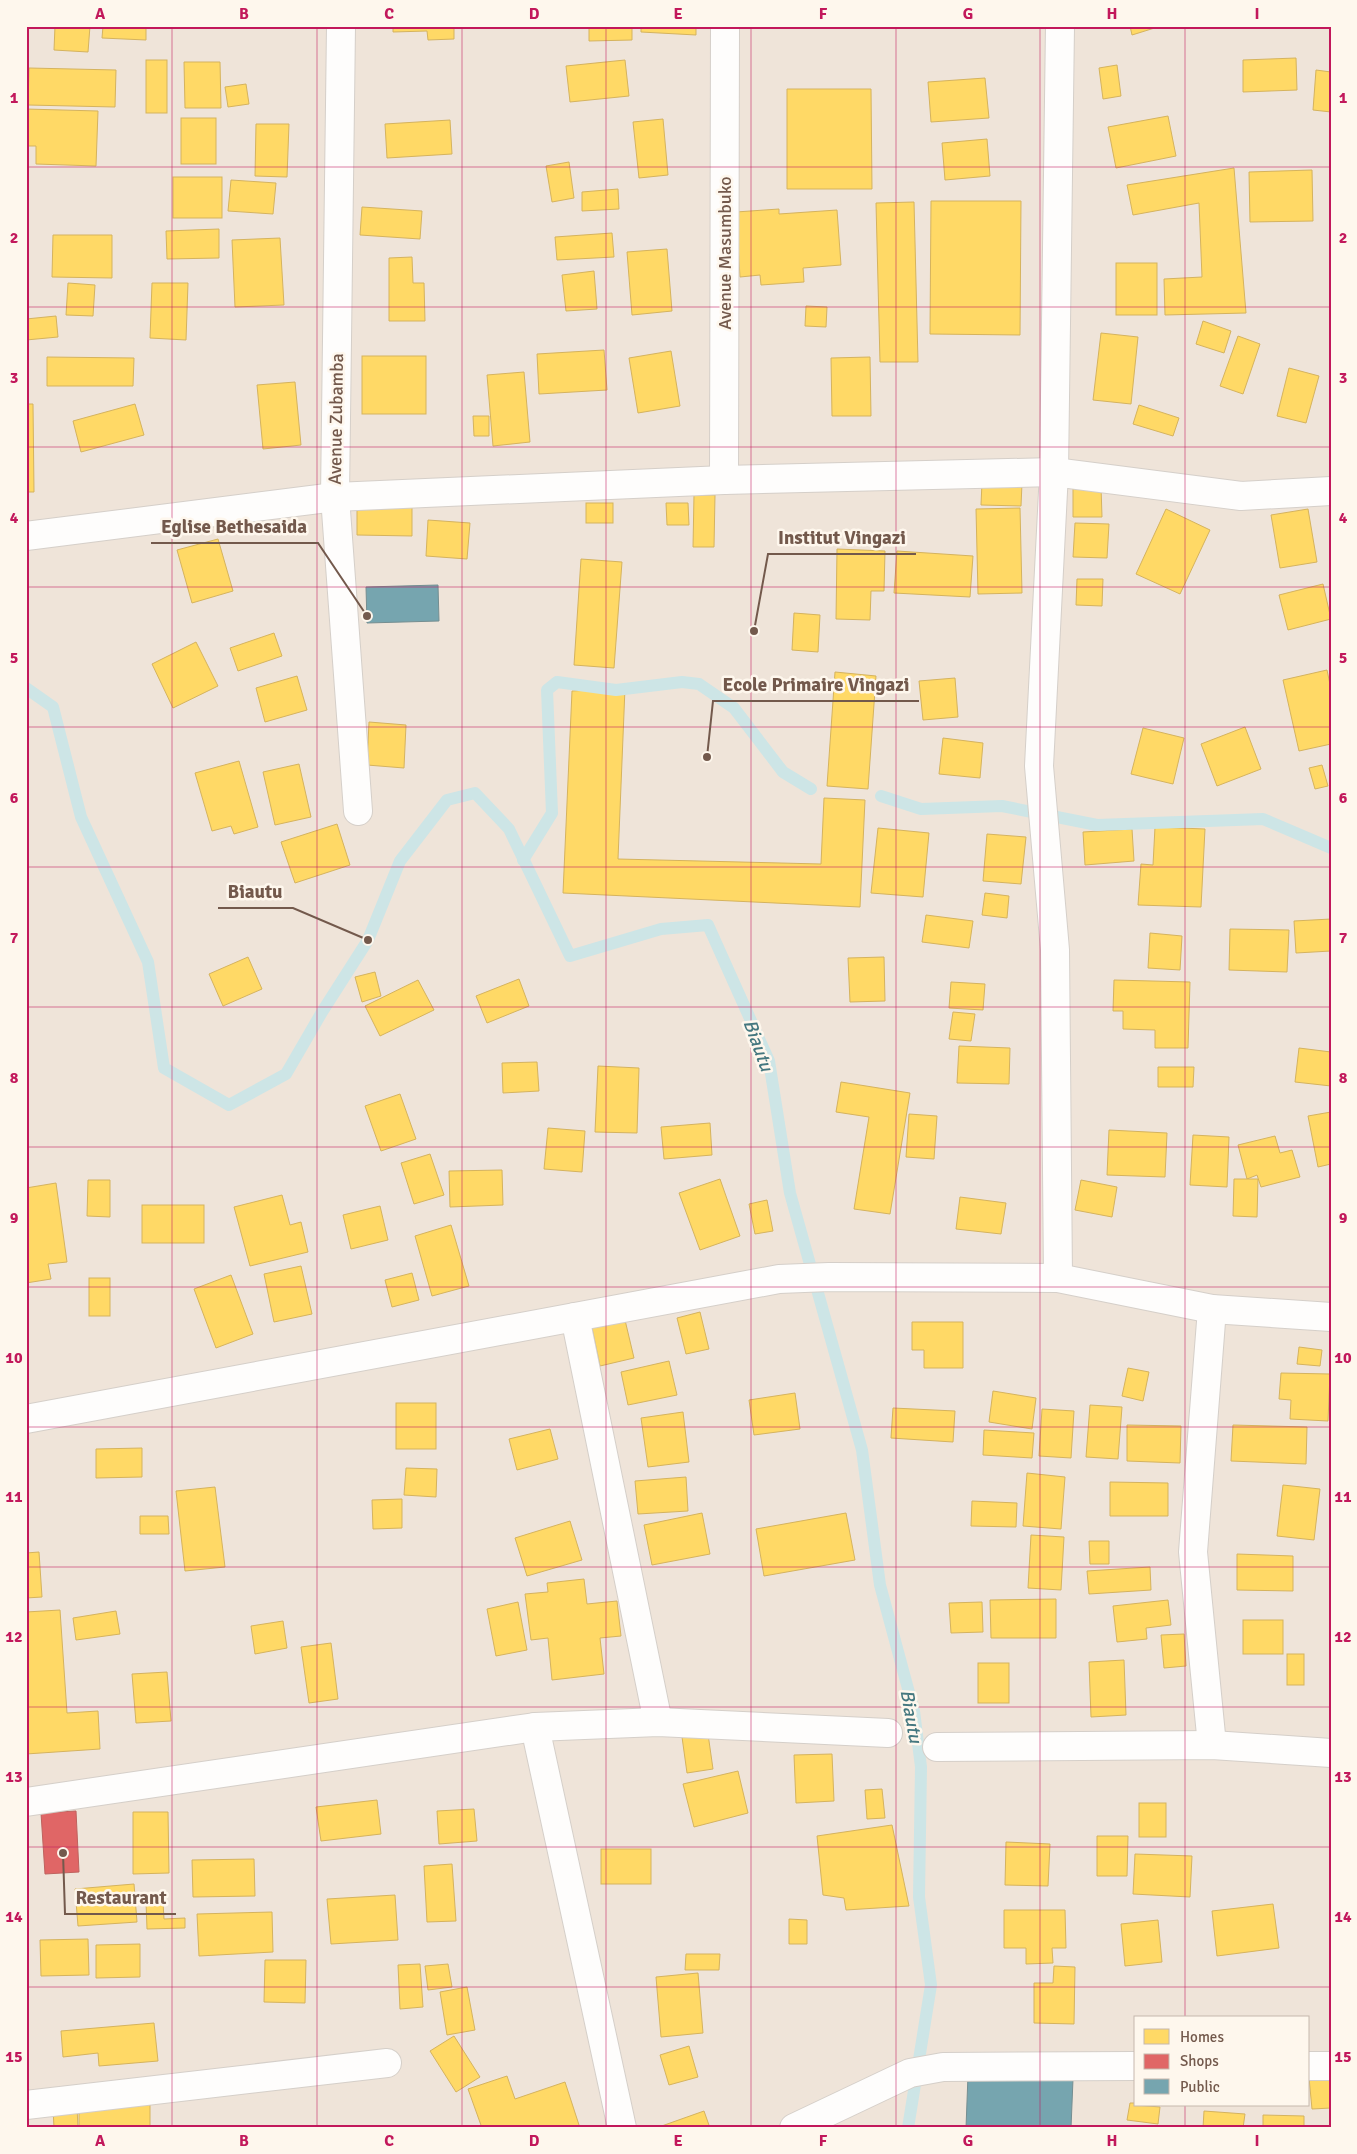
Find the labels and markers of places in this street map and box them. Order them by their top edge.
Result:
callout: Eglise Bethesaida [151,509,318,543]
callout: Institut Vingazi [768,520,916,554]
callout: Ecole Primaire Vingazi [713,667,919,701]
callout: Biautu [218,874,293,908]
callout: Restaurant [65,1880,176,1914]

